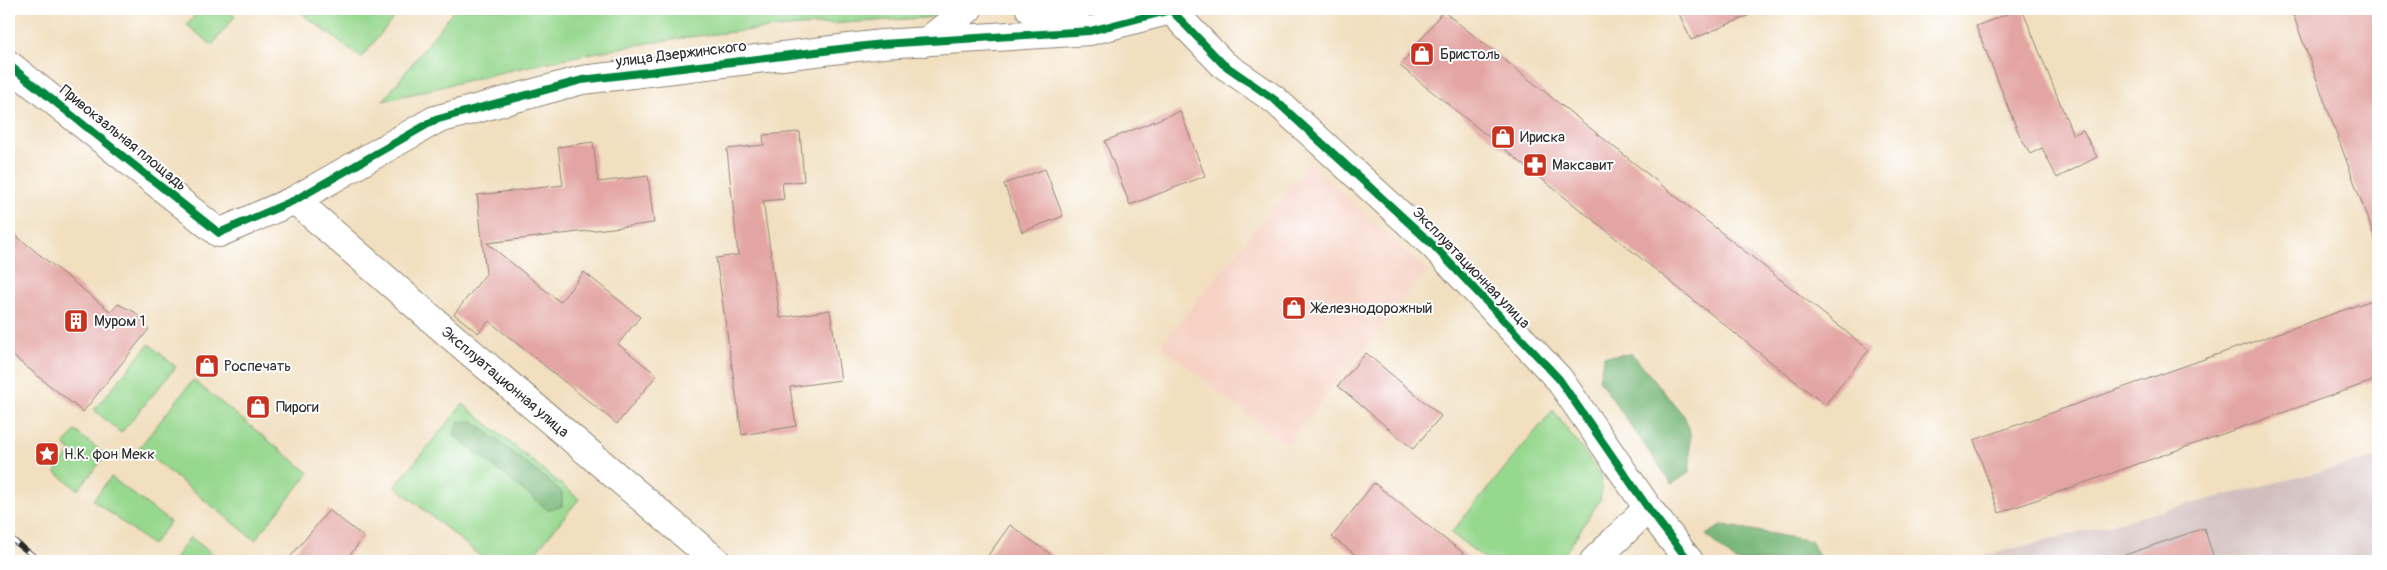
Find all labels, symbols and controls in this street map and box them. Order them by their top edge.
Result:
street label: улица Дзержинского [614,37,747,72]
shop icon: Бристоль [1409,41,1435,67]
place label: Бристоль [1440,45,1501,64]
street label: Привокзальная площадь [56,81,191,195]
shop icon: Ириска [1490,124,1516,150]
place label: Ириска [1520,128,1565,147]
pharmacy icon: Максавит [1522,152,1548,178]
place label: Максавит [1552,156,1614,175]
street label: Эксплуатационная улица [1408,203,1534,333]
shop icon: Железнодорожный [1281,295,1307,321]
place label: Железнодорожный [1310,299,1433,318]
building icon: Муром 1 [63,308,89,334]
place label: Муром 1 [94,312,145,331]
street label: Эксплуатационная улица [438,322,573,441]
shop icon: Роспечать [194,353,220,379]
place label: Роспечать [224,357,291,376]
shop icon: Пироги [245,394,271,420]
place label: Пироги [276,398,319,417]
place icon: Н.К. фон Мекк [34,441,60,467]
place label: Н.К. фон Мекк [64,445,155,464]

